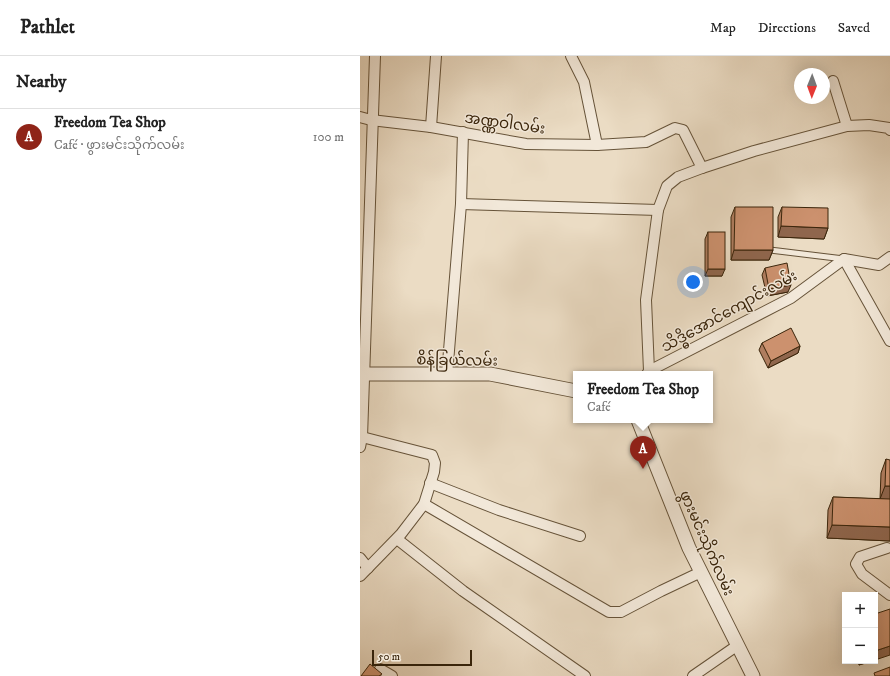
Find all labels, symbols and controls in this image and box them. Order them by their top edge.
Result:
text: Pathlet [20,16,75,39]
text: Map [710,19,736,37]
text: Directions [758,19,816,37]
text: Saved [838,19,870,37]
north arrow [794,68,830,104]
text: Nearby [16,71,66,93]
street label: အဏ္ဏဝါလမ်း [463,107,547,141]
text: Freedom Tea Shop [54,113,166,132]
text: A [25,129,33,145]
text: 100 m [313,129,344,145]
text: Café · ဖွားမင်းသိုက်လမ်း [54,137,184,153]
street label: သိဒ္ဓိအောင်ကျောင်းလမ်း [658,265,802,359]
your location [683,272,703,292]
street label: စိန်ခြယ်လမ်း [416,349,498,373]
popup [573,371,713,423]
text: Freedom Tea Shop [587,380,699,399]
text: Café [587,399,611,415]
pin: A [630,436,656,469]
street label: ဖွားမင်းသိုက်လမ်း [673,487,739,600]
map controls [842,592,878,664]
button: + [842,592,878,628]
button: − [842,628,878,664]
scale bar [372,648,472,667]
text: 50 m [378,650,400,664]

